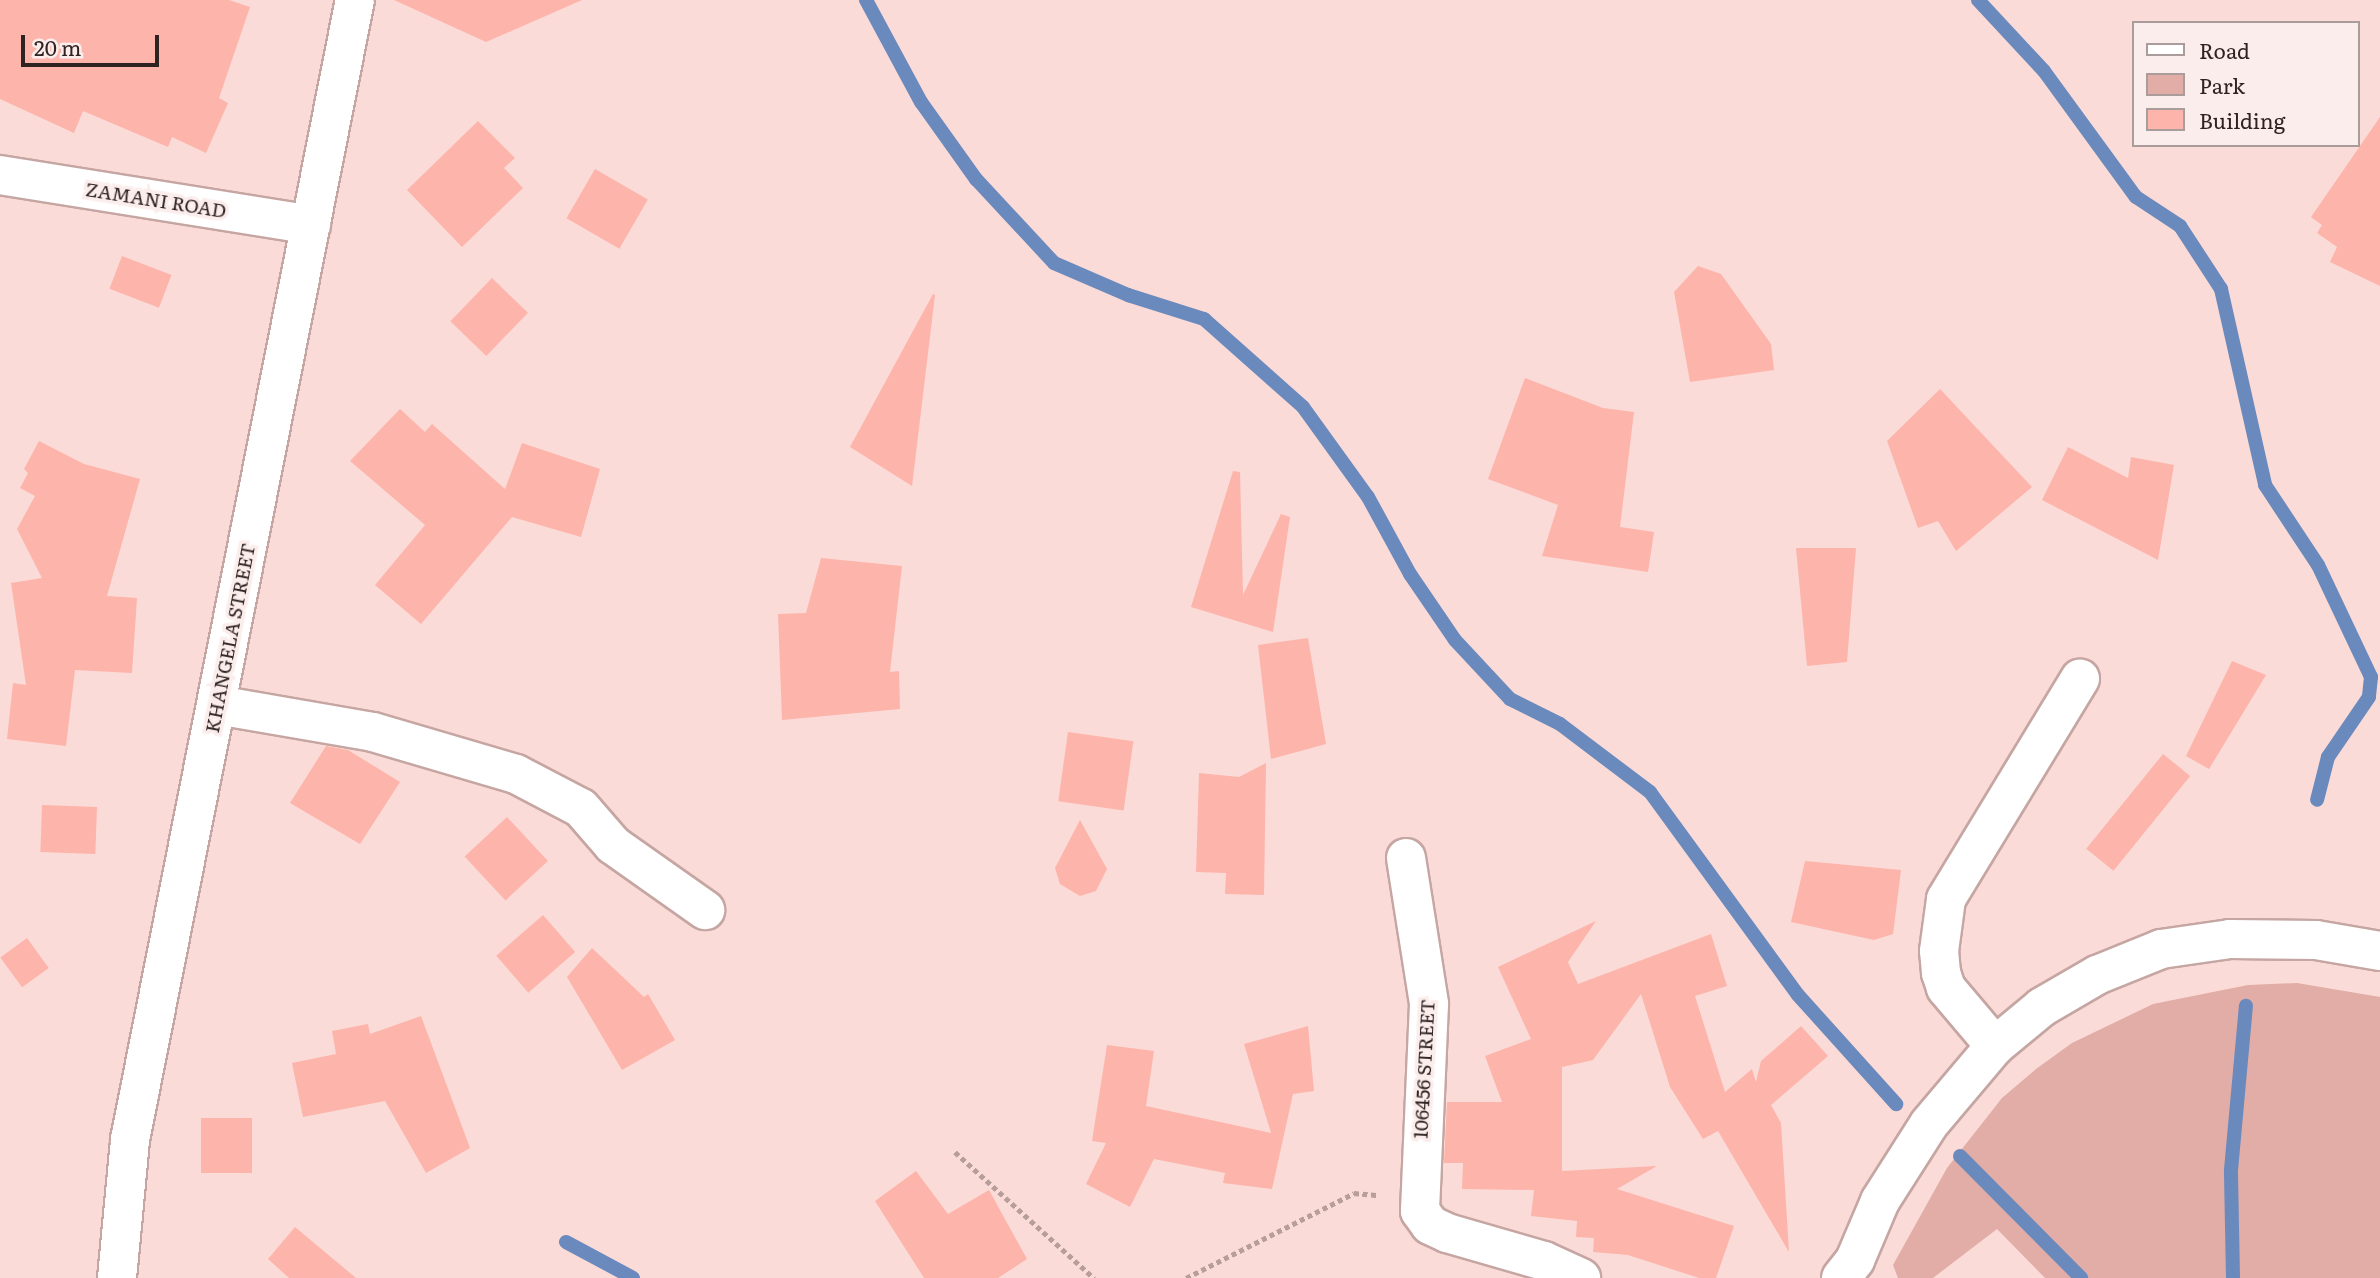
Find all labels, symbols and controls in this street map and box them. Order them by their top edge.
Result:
scale bar [24,21,163,65]
legend [2132,21,2359,147]
text: 20 m [34,31,81,62]
text: Road [2199,34,2250,65]
text: Park [2199,69,2245,100]
text: Building [2199,104,2285,135]
street label: ZAMANI ROAD [84,178,228,222]
street label: KHANGELA STREET [200,541,260,735]
street label: 106456 STREET [1409,999,1439,1139]

